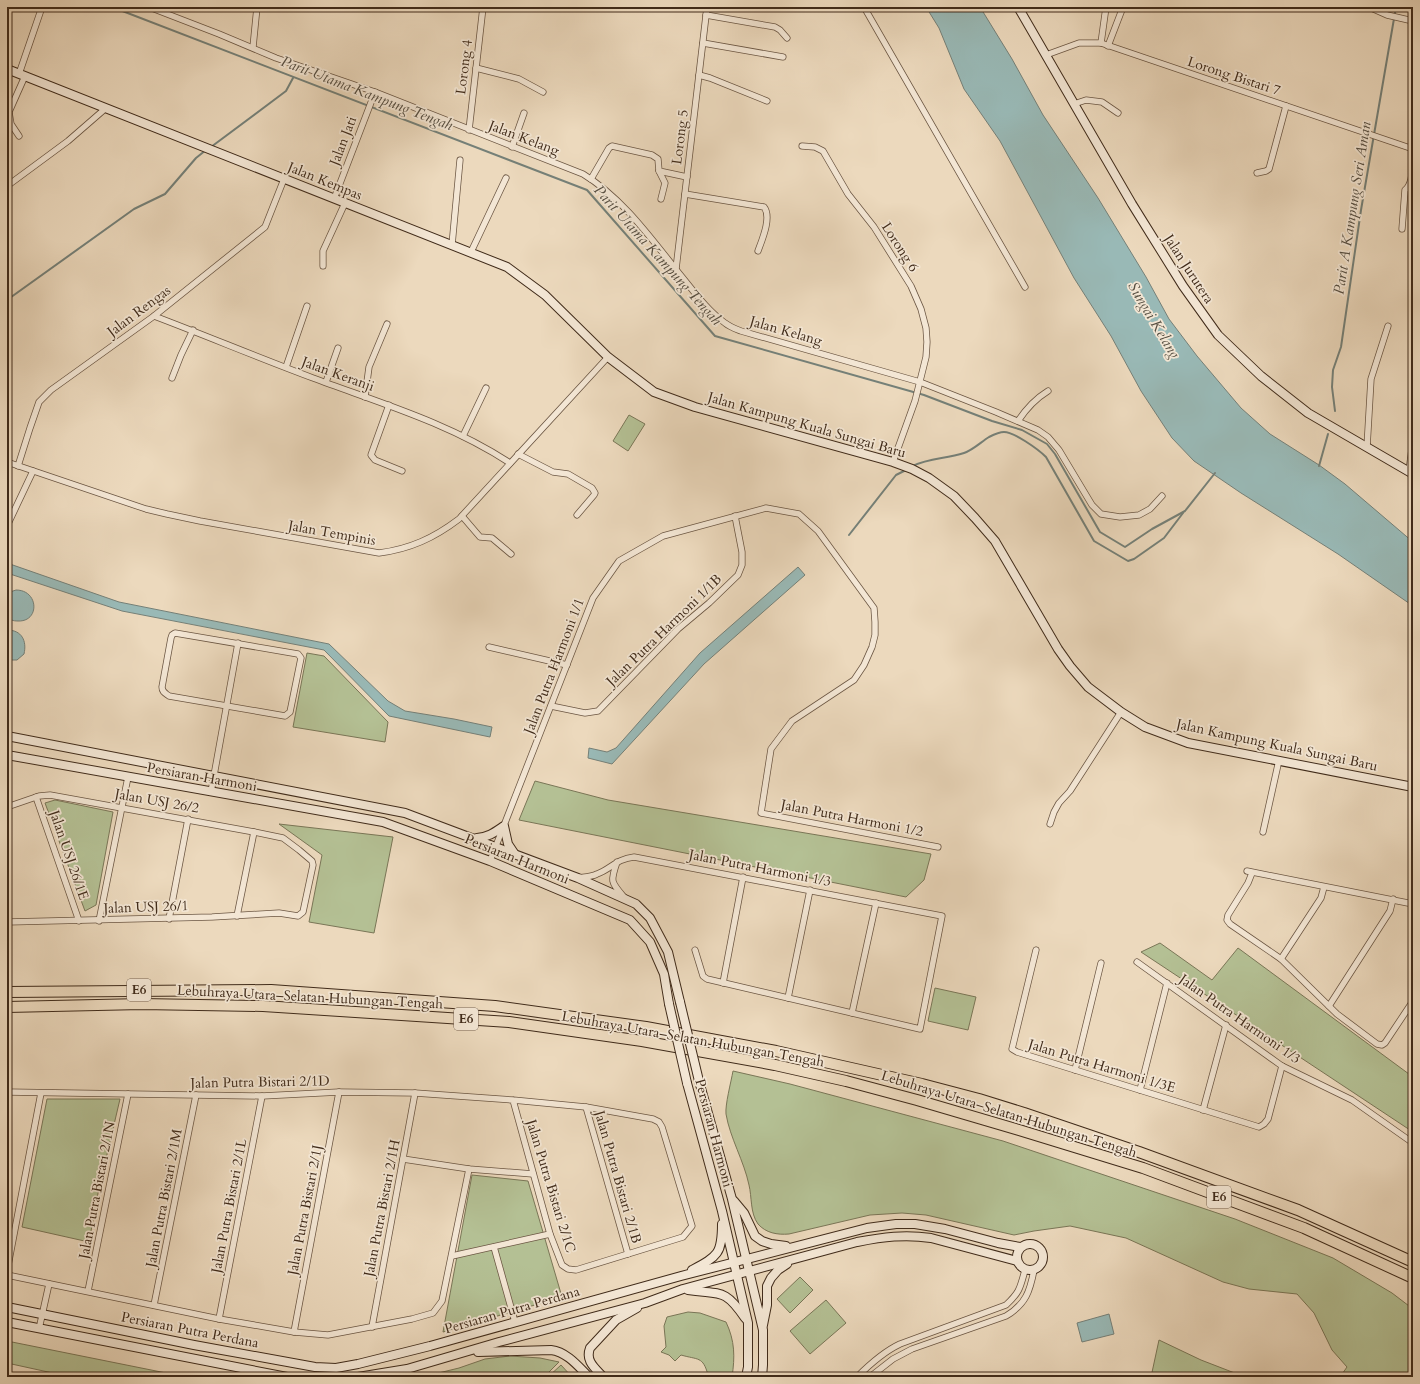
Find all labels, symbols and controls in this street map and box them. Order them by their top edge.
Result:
street label: Lorong 4 [451,38,477,96]
water label: Parit Utama Kampung Tengah [278,51,457,135]
street label: Lorong Bistari 7 [1185,52,1283,100]
street label: Lorong 5 [667,108,693,166]
street label: Jalan Jati [324,114,361,170]
street label: Jalan Kelang [484,115,562,160]
water label: Parit A Kampung Seri Aman [1328,120,1376,296]
street label: Jalan Kempas [283,157,365,205]
water label: Parit Utama Kampung Tengah [590,180,727,330]
street label: Lorong 6 [877,219,923,275]
street label: Jalan Jurutera [1158,229,1219,307]
water label: Sungai Kelang [1123,278,1185,362]
street label: Jalan Rengas [102,281,175,342]
street label: Jalan Kelang [746,311,824,350]
street label: Jalan Keranji [297,351,377,396]
street label: Jalan Kampung Kuala Sungai Baru [704,387,909,463]
street label: Jalan Tempinis [285,516,378,550]
street label: Jalan Putra Harmoni 1/1B [601,570,726,692]
street label: Jalan Putra Harmoni 1/1 [519,595,589,739]
street label: Jalan Kampung Kuala Sungai Baru [1173,714,1380,776]
street label: Persiaran Harmoni [145,758,259,796]
street label: Jalan USJ 26/2 [111,784,201,818]
street label: Jalan Putra Harmoni 1/2 [777,795,925,841]
street label: Jalan USJ 26/1E [44,806,93,903]
street label: Persiaran Harmoni [462,829,572,889]
street label: Jalan Putra Harmoni 1/3 [685,845,833,891]
street label: Jalan USJ 26/1 [101,896,189,918]
street label: Jalan Putra Harmoni 1/3 [1174,969,1305,1068]
road number: E6 [127,979,151,1001]
street label: Lebuhraya Utara–Selatan Hubungan Tengah [177,981,444,1013]
street label: Lebuhraya Utara–Selatan Hubungan Tengah [560,1007,826,1072]
road number: E6 [454,1008,478,1030]
street label: Jalan Putra Harmoni 1/3E [1024,1034,1178,1098]
street label: Lebuhraya Utara–Selatan Hubungan Tengah [879,1066,1139,1162]
street label: Jalan Putra Bistari 2/1D [188,1071,330,1093]
street label: Persiaran Harmoni [690,1077,738,1189]
street label: Jalan Putra Bistari 2/1B [589,1106,646,1246]
street label: Jalan Putra Bistari 2/1C [521,1115,580,1255]
street label: Jalan Putra Bistari 2/1N [74,1120,120,1262]
street label: Jalan Putra Bistari 2/1M [141,1127,187,1271]
street label: Jalan Putra Bistari 2/1L [206,1137,251,1277]
street label: Jalan Putra Bistari 2/1H [359,1137,405,1280]
street label: Jalan Putra Bistari 2/1J [283,1143,327,1279]
road number: E6 [1207,1186,1231,1208]
street label: Persiaran Putra Perdana [442,1282,582,1338]
street label: Persiaran Putra Perdana [120,1307,260,1353]

